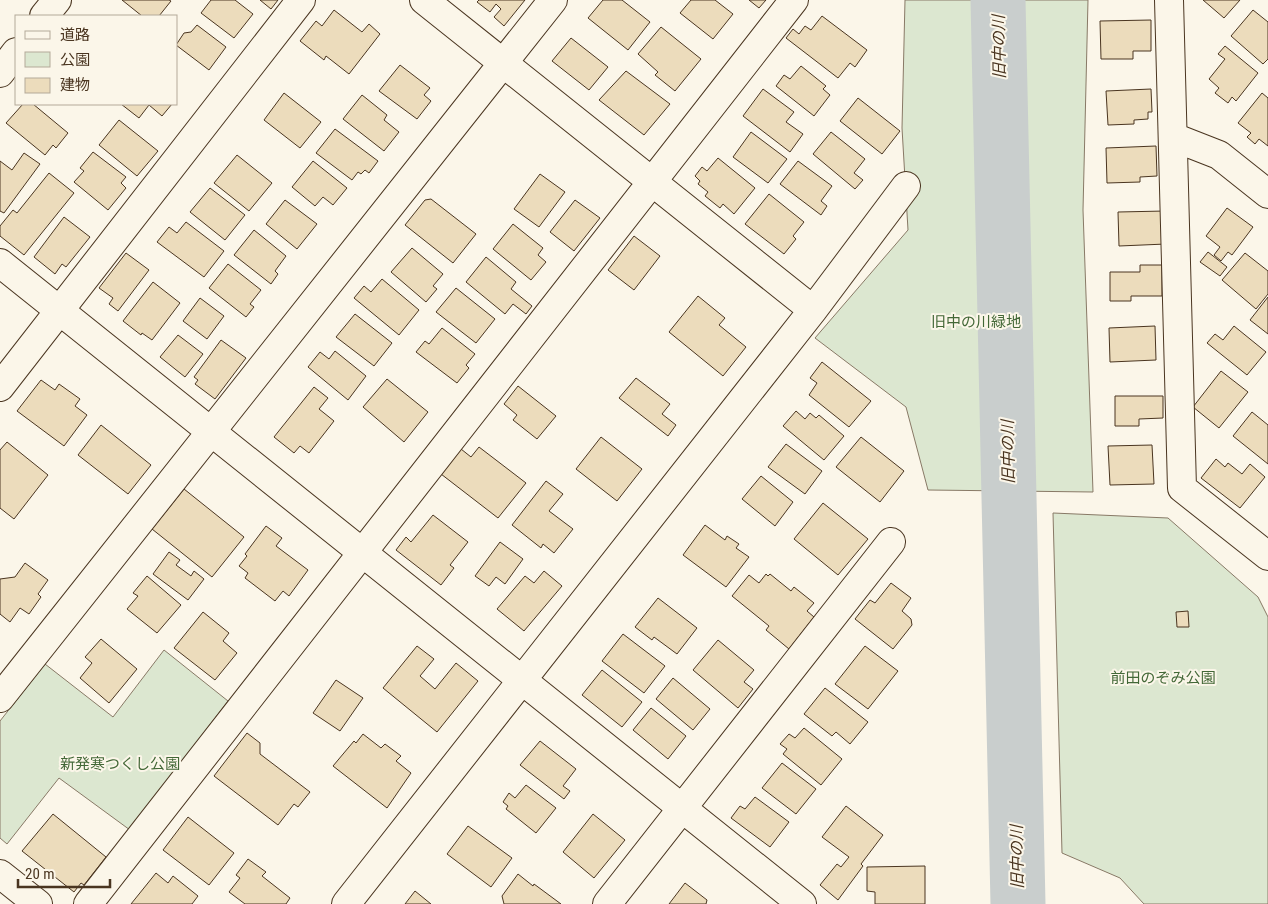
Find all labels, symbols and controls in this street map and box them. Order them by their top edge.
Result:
water label: 旧中の川 [989,13,1009,79]
legend [15,15,178,105]
text: 道路 [60,26,90,44]
text: 公園 [60,51,90,69]
text: 建物 [60,76,90,94]
park label: 旧中の川緑地 [931,313,1021,331]
water label: 旧中の川 [998,418,1018,484]
park label: 前田のぞみ公園 [1110,669,1216,687]
park label: 新発寒つくし公園 [60,755,180,773]
water label: 旧中の川 [1007,823,1027,889]
scale bar [18,856,110,888]
text: 20 m [25,865,55,883]

